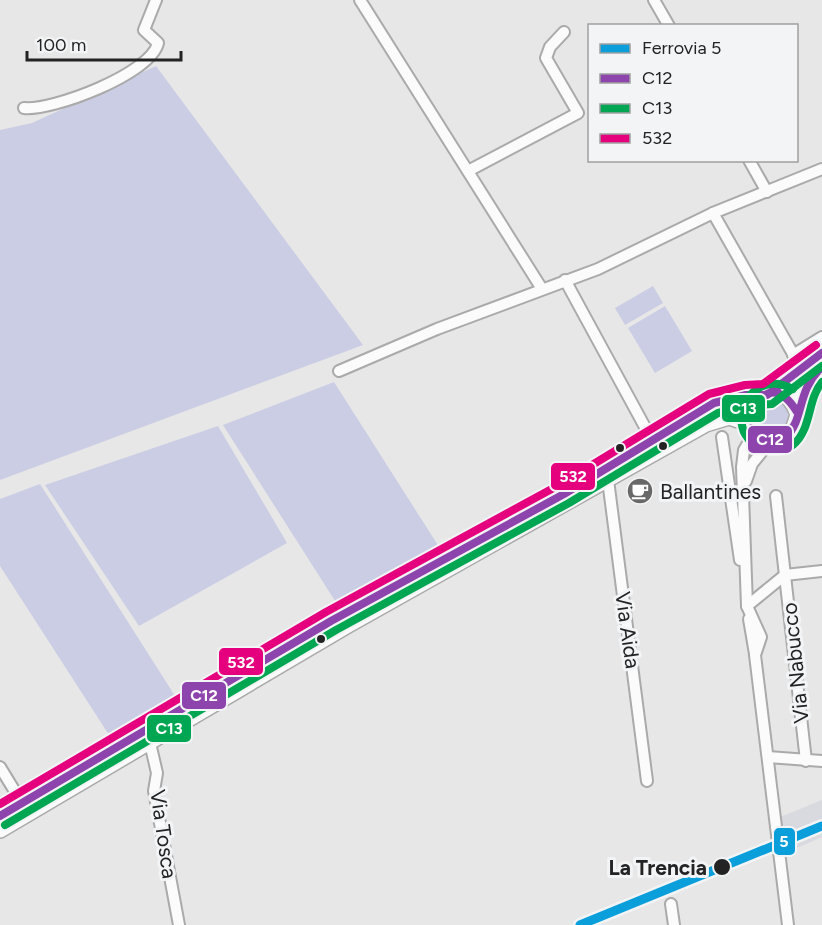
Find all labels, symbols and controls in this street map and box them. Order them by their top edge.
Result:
scale bar [27,24,182,62]
legend [588,24,798,162]
text: 100 m [36,34,86,56]
text: Ferrovia 5 [642,37,721,59]
text: C12 [642,67,672,89]
text: C13 [642,97,672,119]
text: 532 [642,127,672,149]
line badge: C13 [721,394,766,423]
text: C13 [729,399,757,418]
line badge: C12 [747,425,793,454]
text: C12 [756,430,784,449]
unlabelled marker [657,440,669,452]
unlabelled marker [614,442,626,454]
line badge: 532 [550,462,596,491]
text: 532 [559,467,587,486]
cafe icon: Ballantines [625,476,655,506]
place label: Ballantines [660,479,761,504]
street label: Via Aida [610,590,646,670]
street label: Via Nabucco [776,601,814,725]
unlabelled marker [315,633,327,645]
line badge: 532 [218,647,264,676]
text: 532 [227,653,255,672]
line badge: C12 [181,681,227,710]
text: C12 [190,686,218,705]
line badge: C13 [146,714,192,743]
text: C13 [155,719,183,738]
street label: Via Tosca [145,788,183,880]
line badge: 5 [773,827,796,856]
text: 5 [779,832,789,851]
place label: La Trencia [608,855,707,880]
marker: La Trencia [712,857,732,877]

